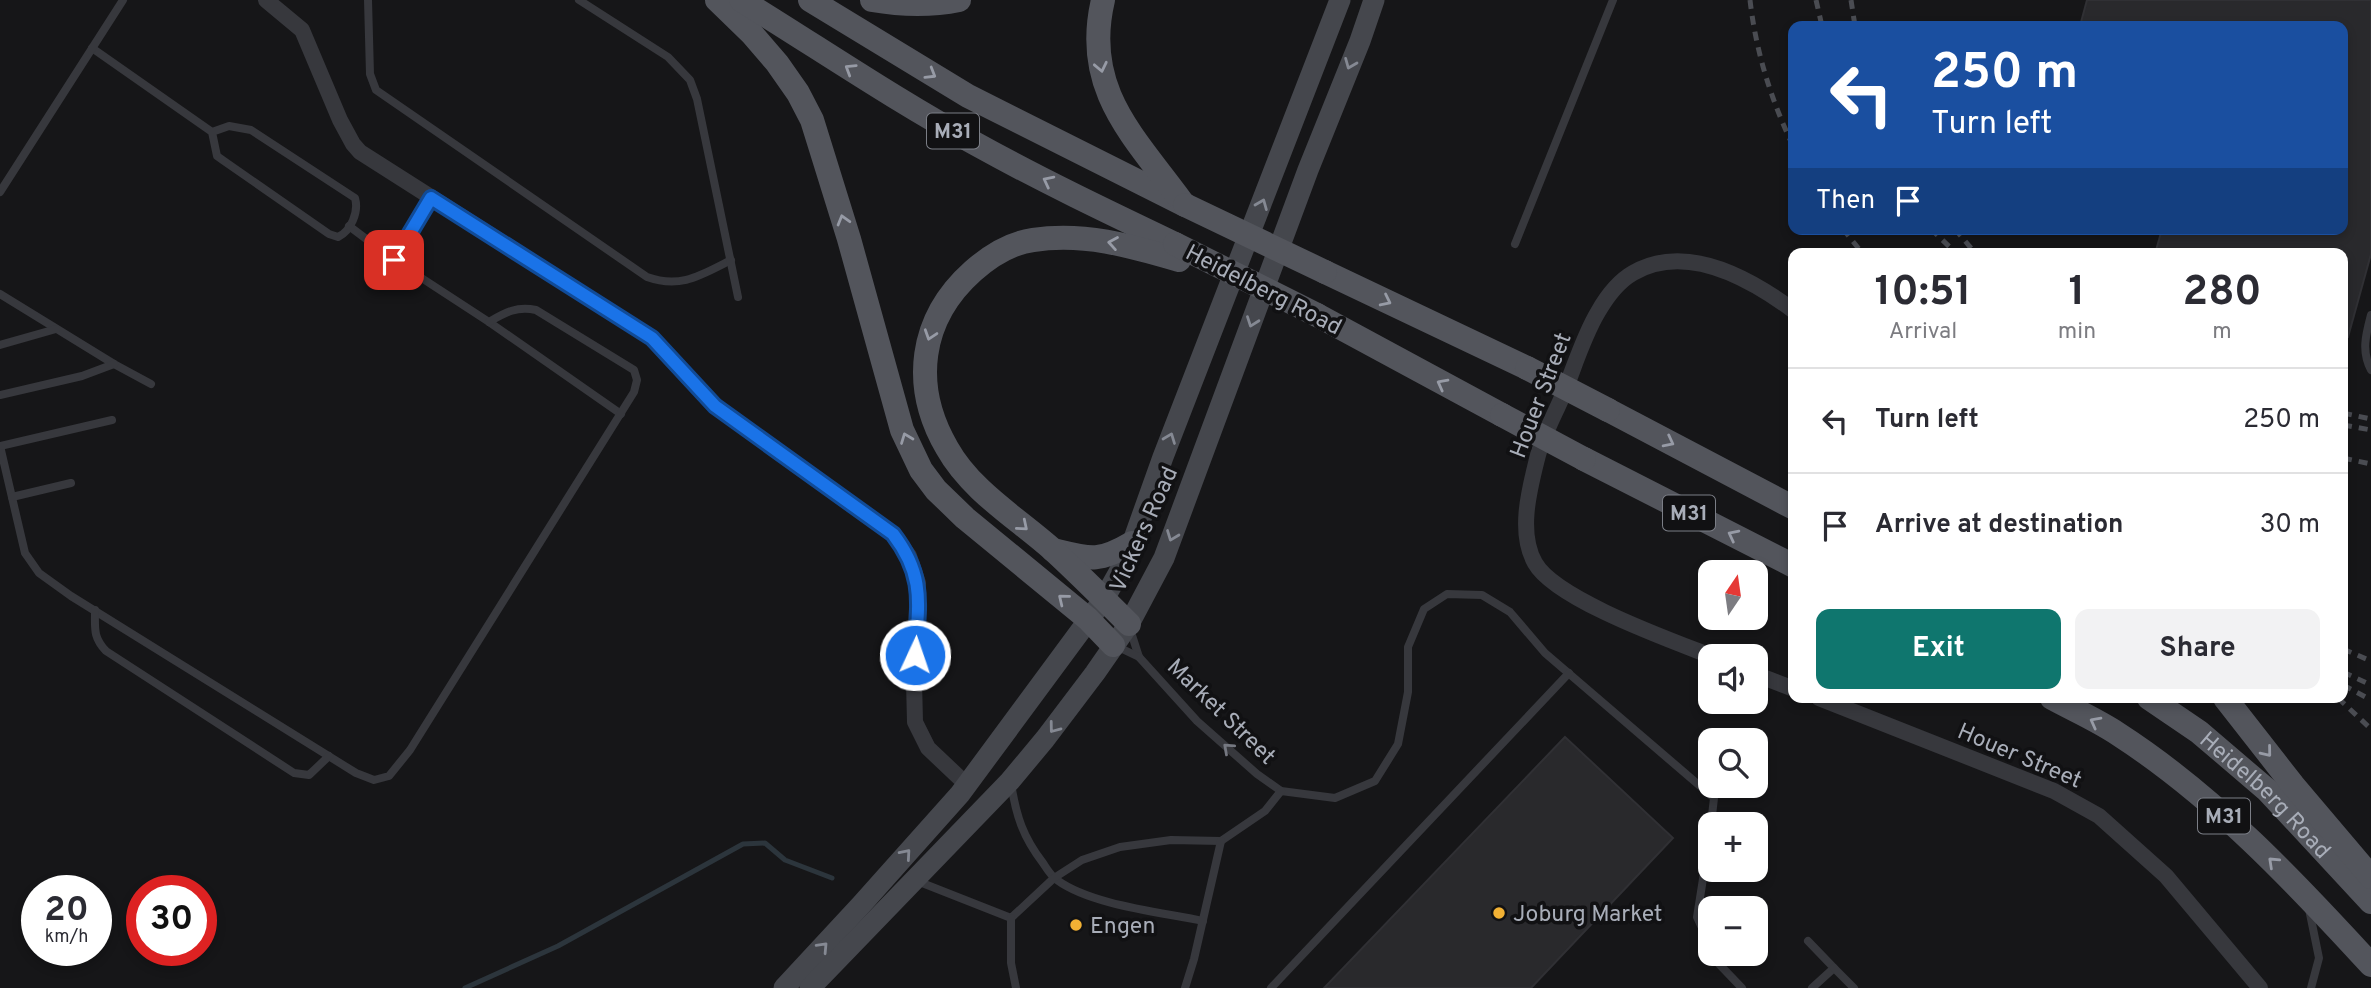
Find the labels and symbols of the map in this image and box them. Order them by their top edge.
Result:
one-way arrow [1345,58,1359,70]
one-way arrow [1092,61,1107,73]
one-way arrow [845,64,858,77]
one-way arrow [923,65,936,78]
road number: M31 [927,114,979,148]
one-way arrow [1043,176,1055,189]
one-way arrow [1254,198,1268,210]
one-way arrow [836,214,851,226]
pin [364,230,424,290]
one-way arrow [1107,236,1119,251]
street label: Heidelberg Road [1180,239,1346,343]
one-way arrow [1379,293,1391,307]
one-way arrow [1246,316,1260,328]
one-way arrow [924,329,939,341]
street label: Houer Street [1505,329,1580,463]
one-way arrow [1437,378,1449,392]
one-way arrow [900,433,914,445]
one-way arrow [1162,433,1176,445]
one-way arrow [1662,433,1674,447]
street label: Vickers Road [1105,463,1186,597]
road number: M31 [1663,496,1715,530]
one-way arrow [1015,518,1028,530]
one-way arrow [1167,529,1181,541]
one-way arrow [1728,530,1740,544]
north arrow [1698,560,1768,630]
one-way arrow [1058,594,1071,607]
position arrow [878,618,952,692]
street label: Market Street [1160,654,1281,772]
one-way arrow [2090,716,2103,730]
street label: Houer Street [1953,718,2085,796]
one-way arrow [1049,721,1062,733]
street label: Heidelberg Road [2192,727,2336,866]
one-way arrow [1223,744,1236,757]
one-way arrow [2259,744,2271,757]
road number: M31 [2198,798,2250,834]
one-way arrow [898,849,910,862]
one-way arrow [2268,858,2281,871]
speed limit sign: 30 [126,875,217,966]
place label: Joburg Market [1513,901,1663,930]
marker: Joburg Market [1491,905,1507,921]
place label: Engen [1090,913,1155,942]
marker: Engen [1068,917,1084,933]
one-way arrow [814,942,827,955]

